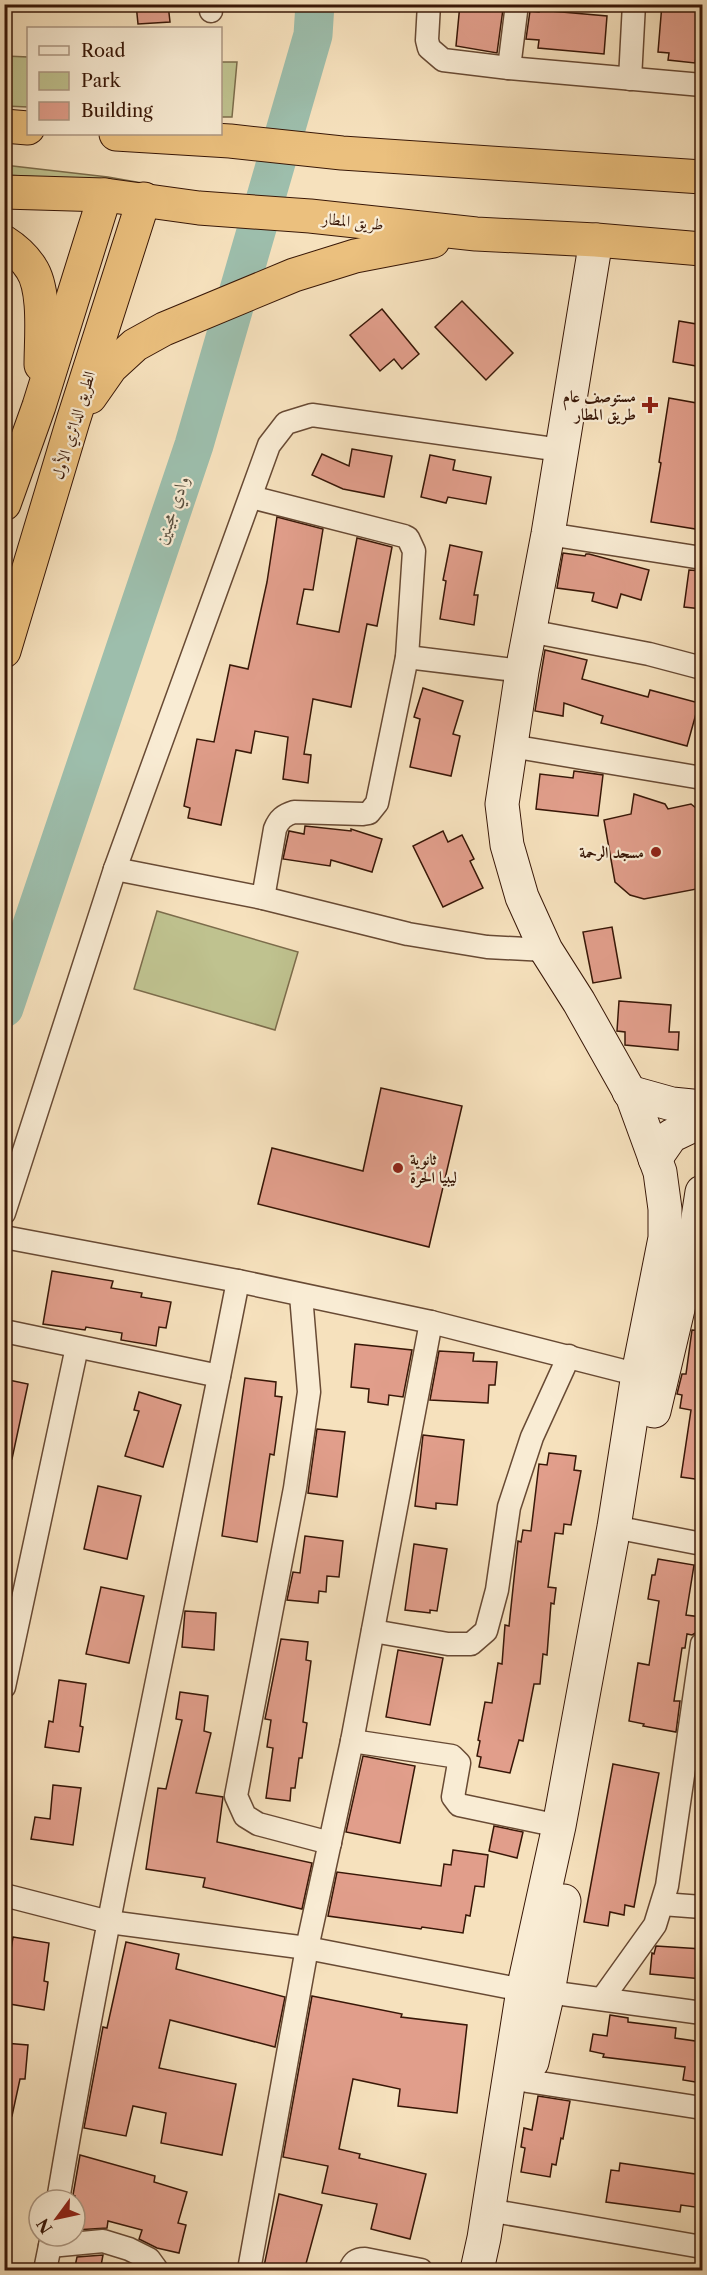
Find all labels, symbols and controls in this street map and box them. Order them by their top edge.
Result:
legend [27,27,222,135]
text: Road [81,40,126,62]
text: Park [81,70,122,92]
text: Building [81,100,153,122]
street label: طريق المطار [319,208,385,235]
street label: الطريق الدائري الأول [46,368,102,482]
place label: مستوصف عام طريق المطار [563,386,636,425]
marker: مستوصف عام طريق المطار [641,396,659,414]
water label: وادي مجينين [150,473,198,549]
place label: مسجد الرحمة [579,842,644,862]
marker: مسجد الرحمة [649,845,663,859]
place label: ثانوية ليبيا الحرة [410,1149,457,1188]
marker: ثانوية ليبيا الحرة [391,1161,405,1175]
north arrow [27,2188,87,2248]
text: N [32,2215,57,2237]

